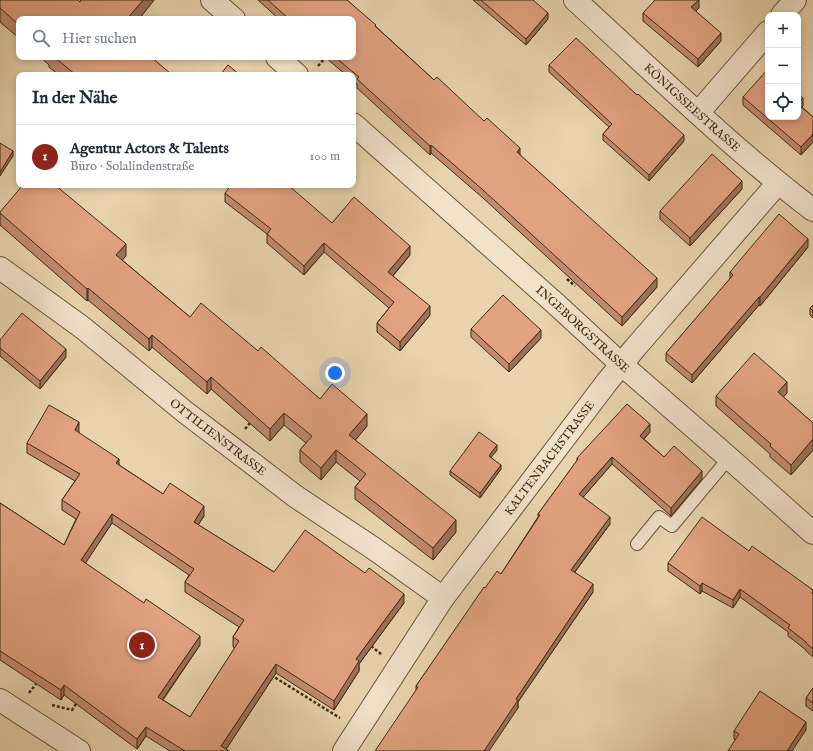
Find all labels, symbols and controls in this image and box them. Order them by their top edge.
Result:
map controls [765,12,801,120]
button: + [765,12,801,48]
search box [16,16,356,60]
icon: search [30,27,52,49]
text: Hier suchen [62,29,137,48]
button: − [765,48,801,84]
street label: KÖNIGSSEESTRASSE [640,60,743,155]
button: locate [765,84,801,120]
text: In der Nähe [32,88,117,109]
text: Agentur Actors & Talents [70,139,229,158]
text: 1 [43,148,47,165]
text: 100 m [310,148,340,165]
text: Büro · Solalindenstraße [70,158,194,175]
street label: INGEBORGSTRASSE [532,283,633,376]
your location [325,363,345,383]
street label: OTTILIENSTRASSE [166,395,269,479]
street label: KALTENBACHSTRASSE [501,398,598,519]
pin: 1 [129,630,155,660]

